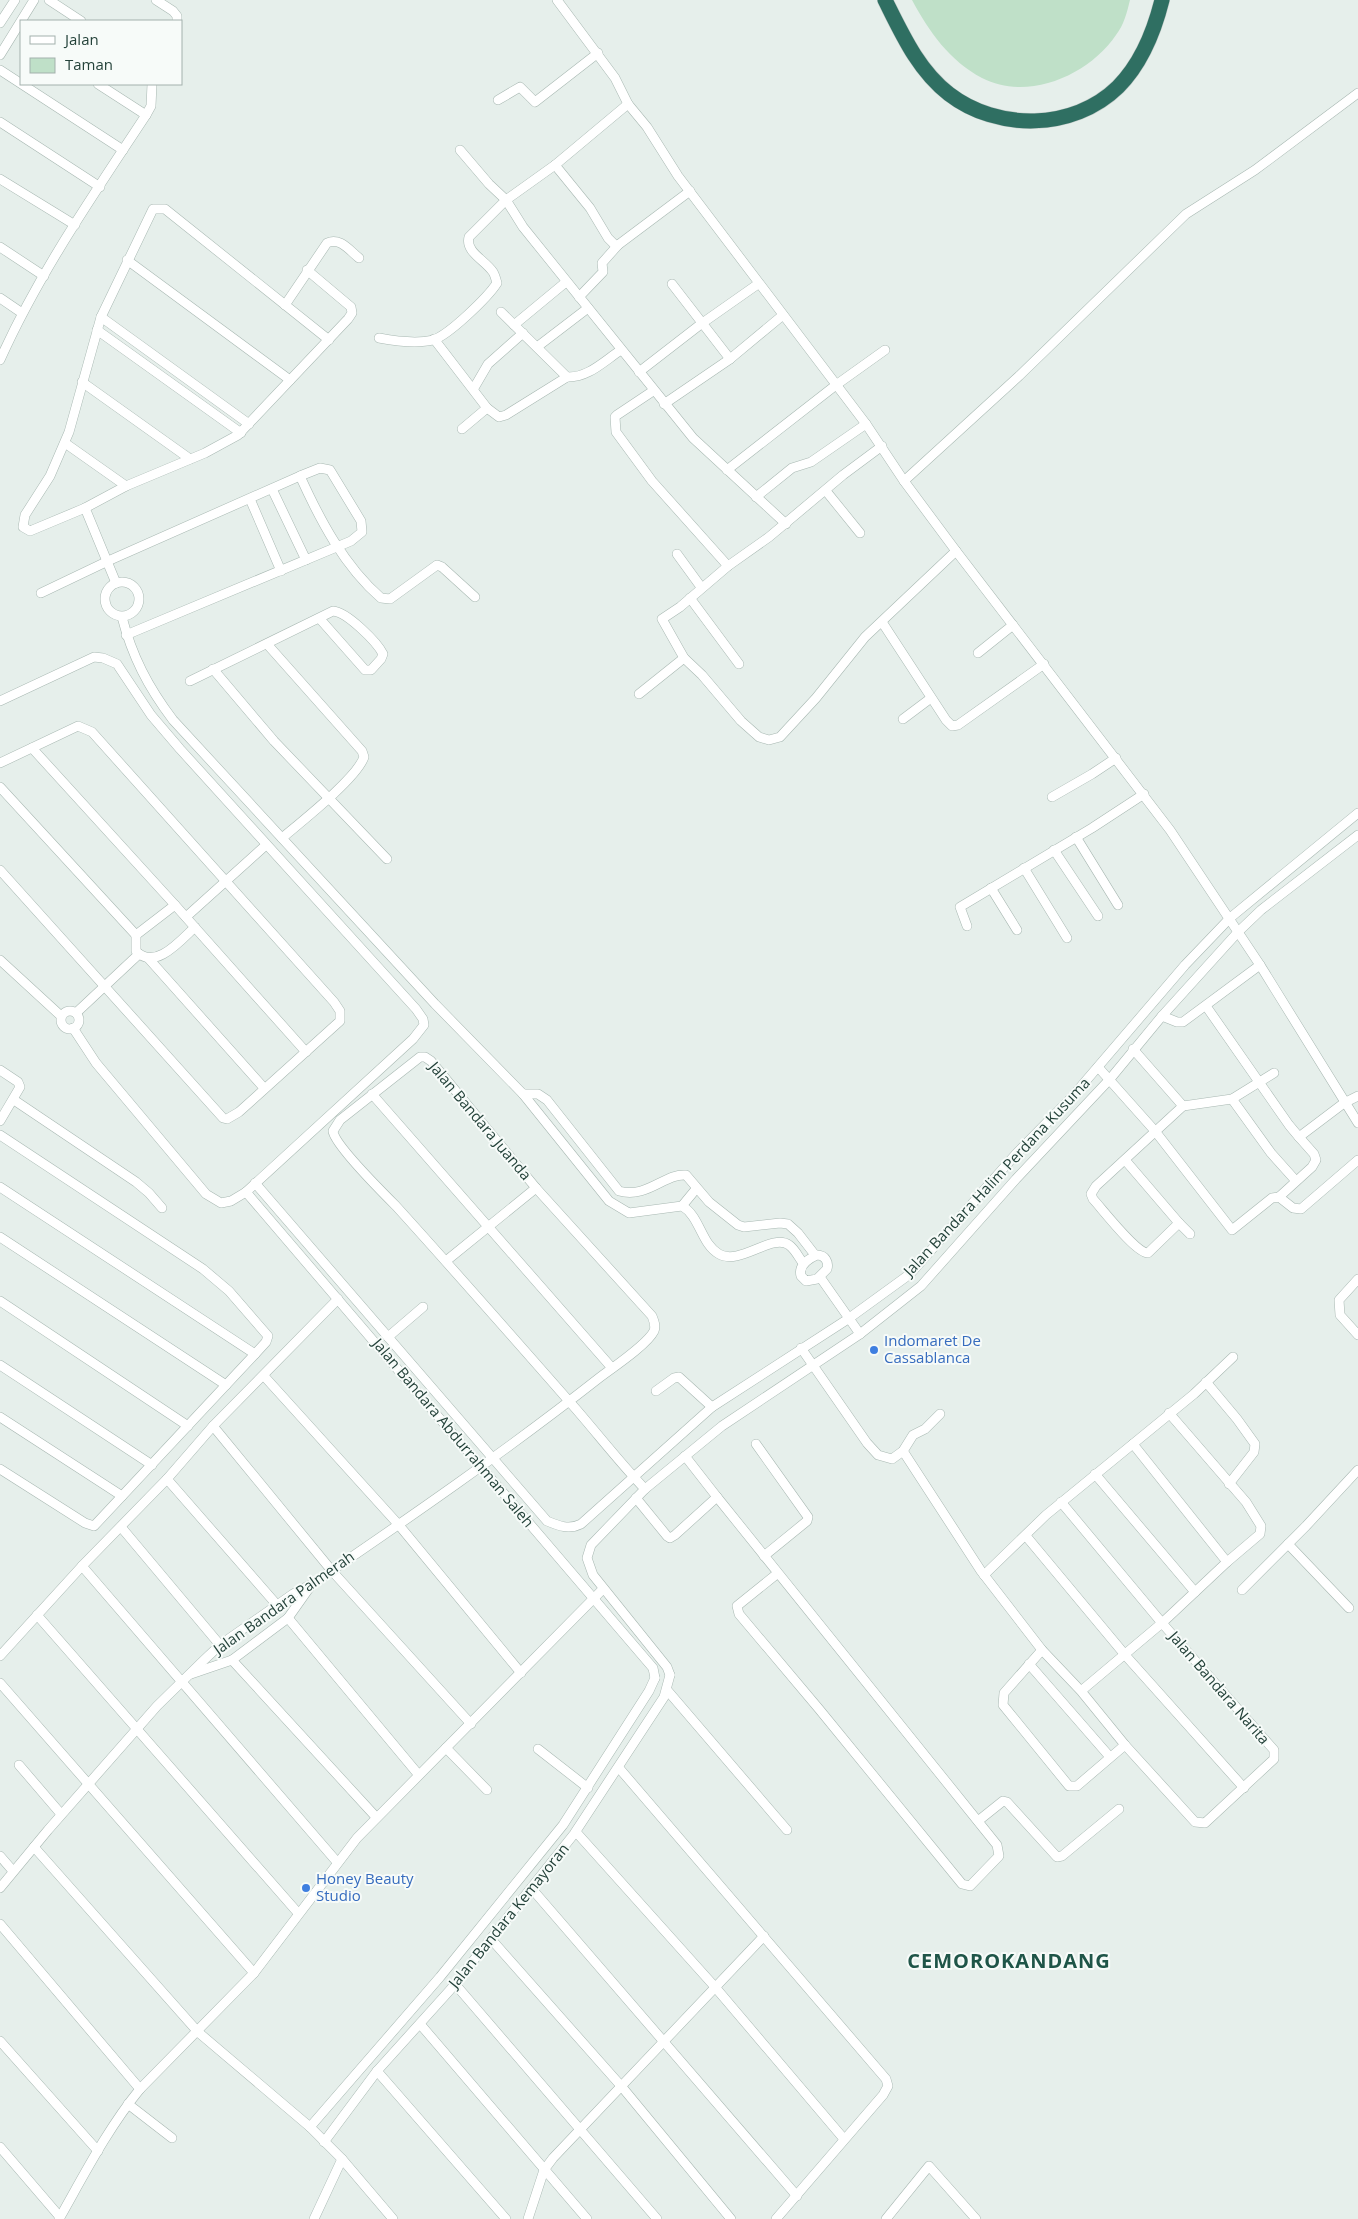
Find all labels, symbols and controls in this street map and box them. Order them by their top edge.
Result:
legend [20,20,182,85]
text: Jalan [63,29,99,49]
text: Taman [65,54,113,74]
street label: Jalan Bandara Juanda [424,1055,536,1184]
street label: Jalan Bandara Halim Perdana Kusuma [897,1073,1094,1281]
place label: Indomaret De Cassablanca [884,1330,981,1367]
street label: Jalan Bandara Abdurrahman Saleh [367,1332,539,1531]
marker: Indomaret De Cassablanca [868,1344,880,1356]
street label: Jalan Bandara Palmerah [207,1546,358,1660]
street label: Jalan Bandara Narita [1164,1625,1275,1748]
street label: Jalan Bandara Kemayoran [442,1839,573,1993]
place label: Honey Beauty Studio [316,1868,414,1905]
marker: Honey Beauty Studio [300,1882,312,1894]
district label: CEMOROKANDANG [907,1947,1111,1974]

